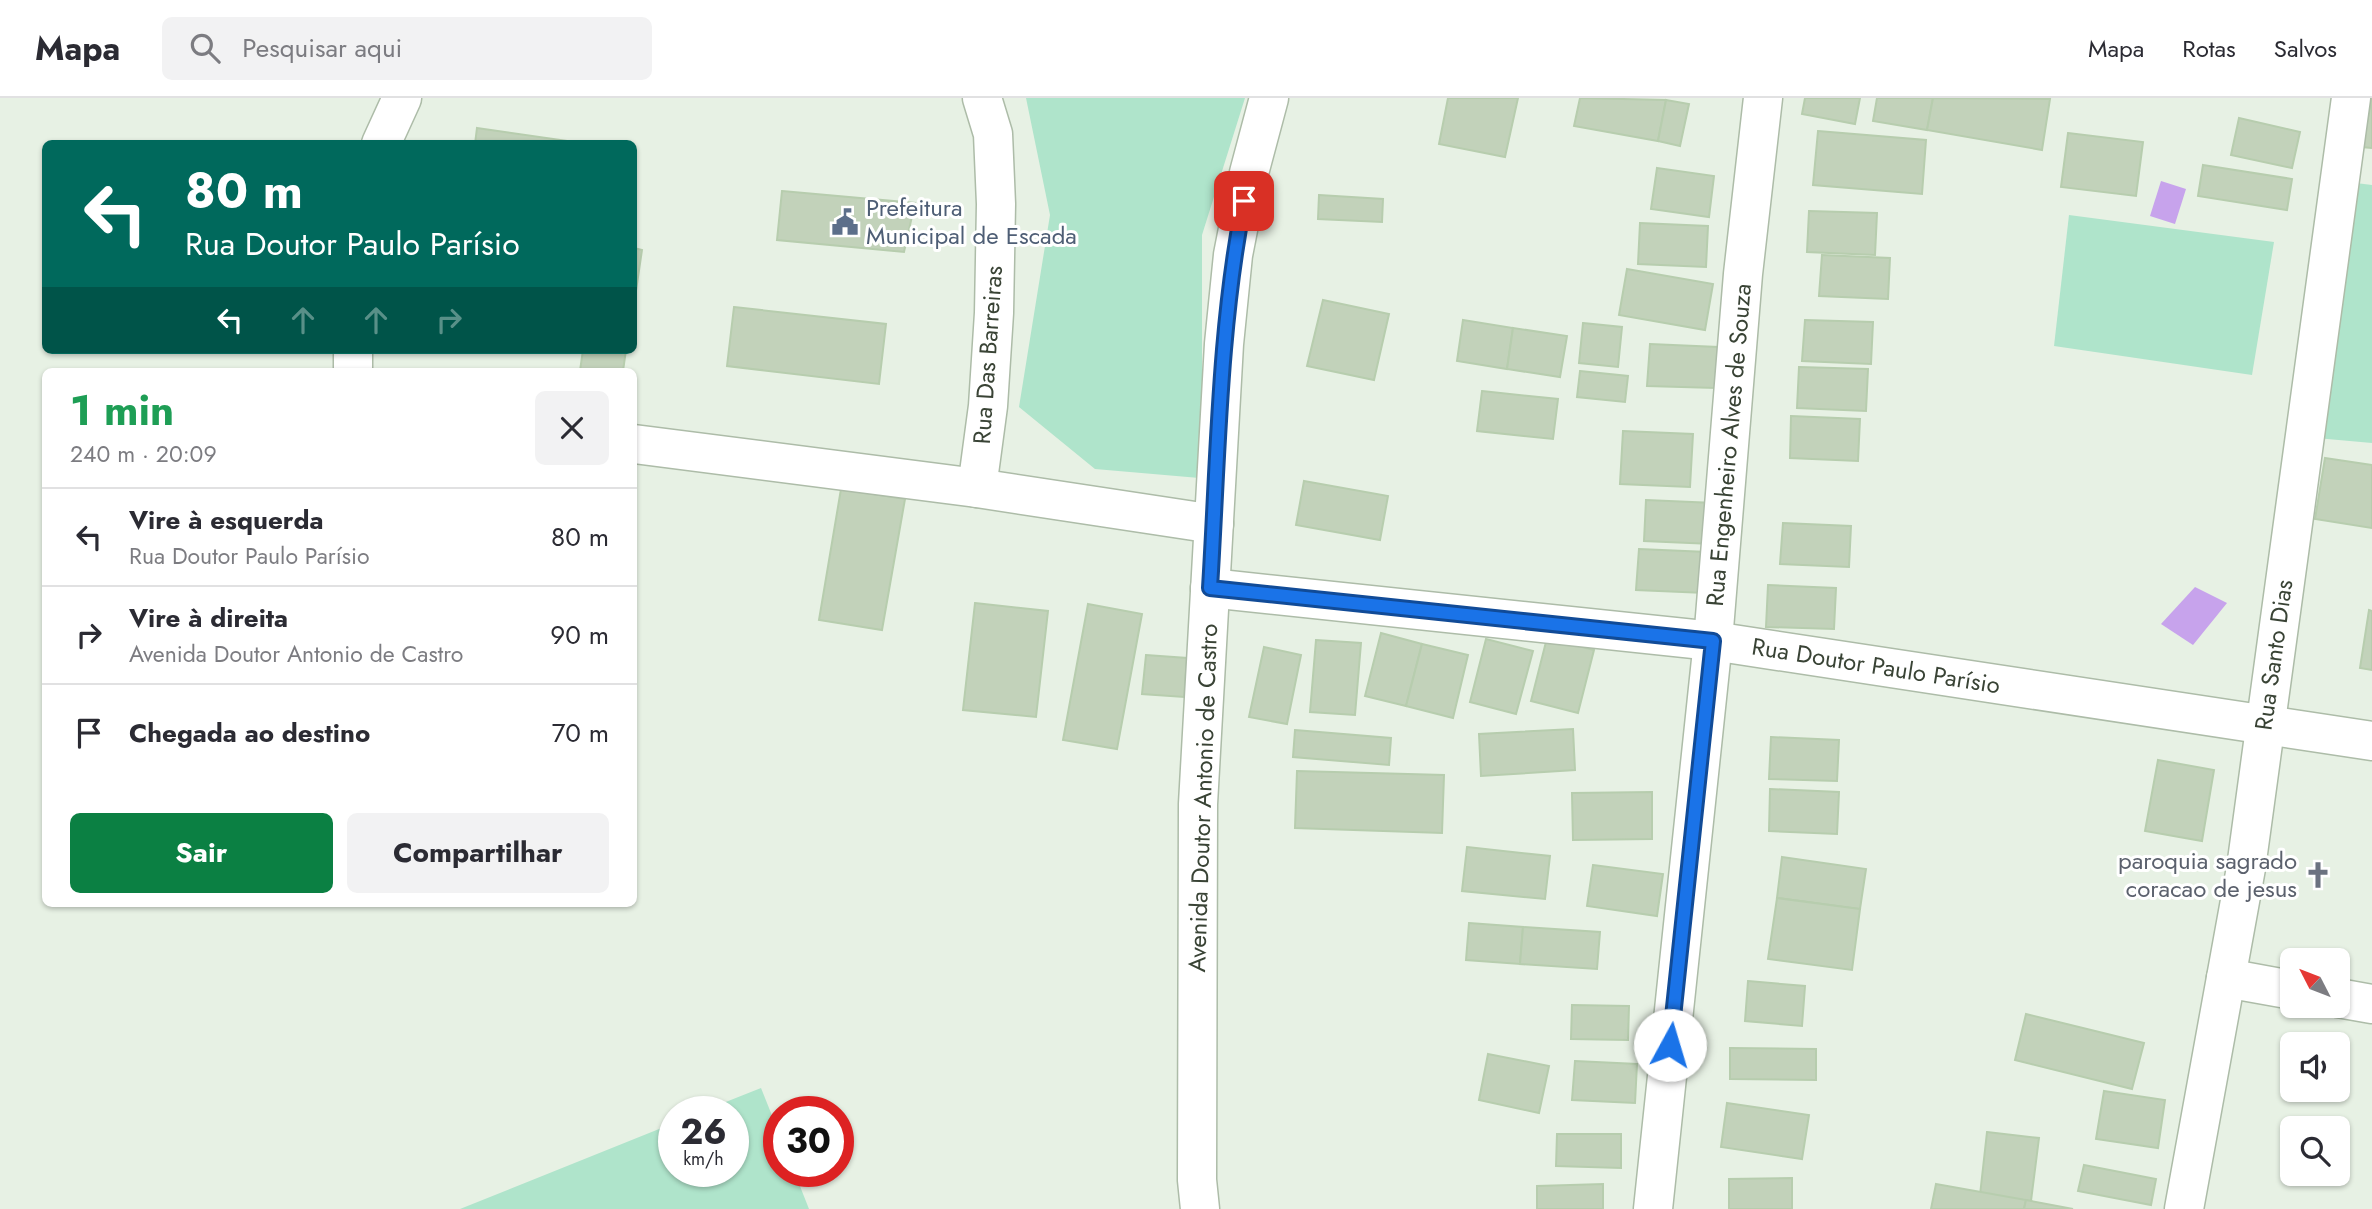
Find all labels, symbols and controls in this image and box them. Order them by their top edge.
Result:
search box [162,17,652,80]
text: Mapa [35,25,120,72]
icon: search [186,29,224,67]
text: Pesquisar aqui [242,29,402,67]
text: Mapa [2088,31,2144,66]
text: Rotas [2182,31,2236,66]
text: Salvos [2274,31,2337,66]
text: 80 m [185,156,303,226]
icon: left [70,168,161,259]
pin [1214,171,1274,231]
icon: arrive [1225,182,1263,220]
place label: Prefeitura Municipal de Escada [866,190,1077,253]
public building icon: Prefeitura Municipal de Escada [830,207,860,237]
text: Rua Doutor Paulo Parísio [185,221,520,267]
street label: Rua Das Barreiras [964,265,1011,445]
street label: Rua Engenheiro Alves de Souza [1697,282,1760,608]
icon: left [211,301,249,339]
icon: ahead [284,301,322,339]
icon: ahead [357,301,395,339]
icon: right [430,301,468,339]
text: 1 min [70,380,174,441]
button: close [535,391,609,465]
text: 240 m · 20:09 [70,437,217,471]
text: Vire à esquerda [129,501,324,539]
icon: left [70,518,108,556]
text: 80 m [551,518,609,556]
text: Rua Doutor Paulo Parísio [129,539,370,573]
street label: Rua Santo Dias [2246,577,2301,733]
text: Vire à direita [129,599,288,637]
icon: right [70,616,108,654]
text: 90 m [550,616,609,654]
street label: Avenida Doutor Antonio de Castro [1179,623,1226,973]
street label: Rua Doutor Paulo Parísio [1749,629,2003,702]
text: Avenida Doutor Antonio de Castro [129,637,463,671]
icon: arrive [70,714,108,752]
text: Chegada ao destino [129,714,370,752]
text: 70 m [552,714,609,752]
button: Sair [70,813,333,893]
button: Compartilhar [347,813,609,893]
place label: paroquia sagrado coracao de jesus [2118,843,2297,906]
church icon: paroquia sagrado coracao de jesus [2303,860,2333,890]
north arrow [2280,948,2350,1018]
map controls [2280,948,2350,1186]
position arrow [1633,1008,1707,1082]
button: sound [2280,1032,2350,1102]
speed limit sign: 30 [763,1096,854,1187]
text: 26 [680,1107,727,1157]
button: search [2280,1116,2350,1186]
text: km/h [683,1146,724,1172]

